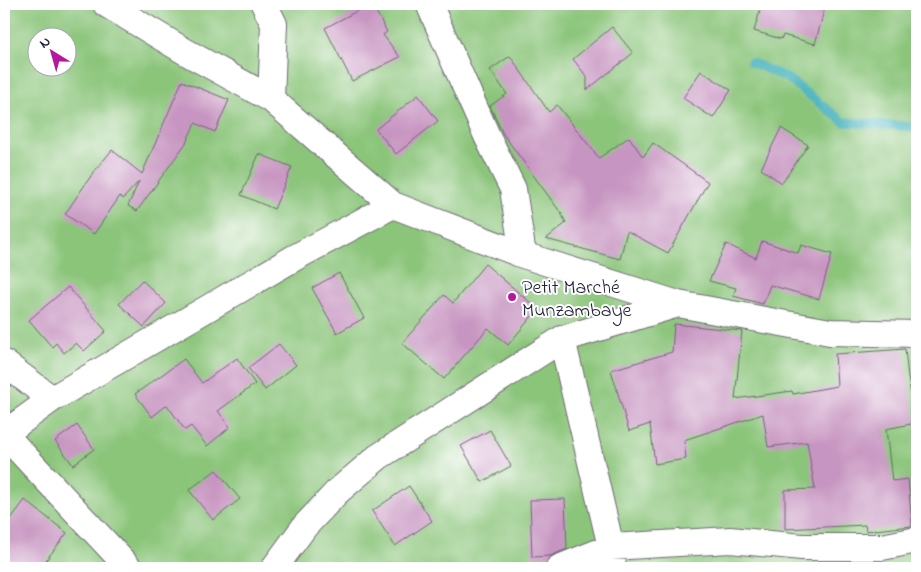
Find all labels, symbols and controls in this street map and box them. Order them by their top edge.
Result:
north arrow [28,28,78,78]
text: N [35,32,55,54]
place label: Petit Marché Munzambaye [522,274,632,326]
marker: Petit Marché Munzambaye [506,291,518,303]

